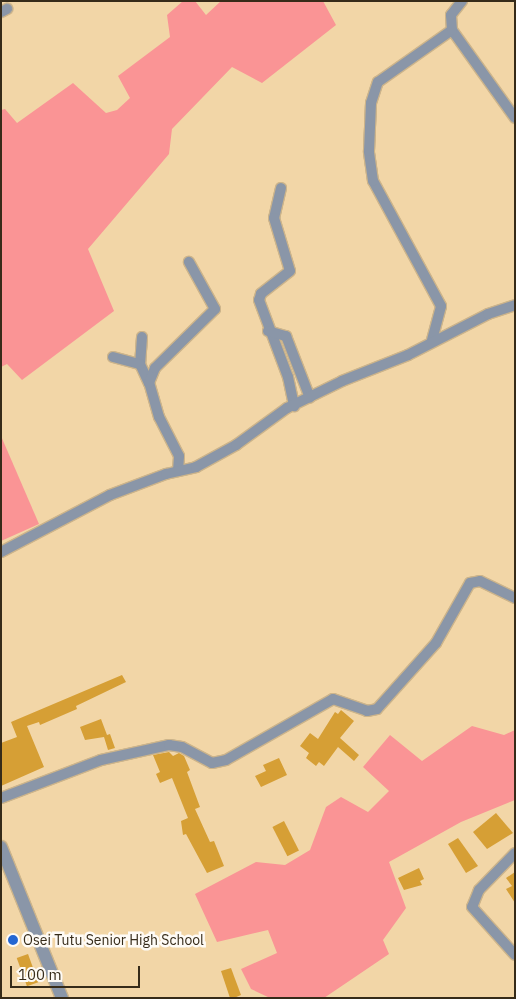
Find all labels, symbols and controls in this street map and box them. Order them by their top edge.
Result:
place label: Osei Tutu Senior High School [23,932,204,948]
marker: Osei Tutu Senior High School [7,934,19,946]
scale bar [12,956,142,988]
text: 100 m [18,965,62,984]

